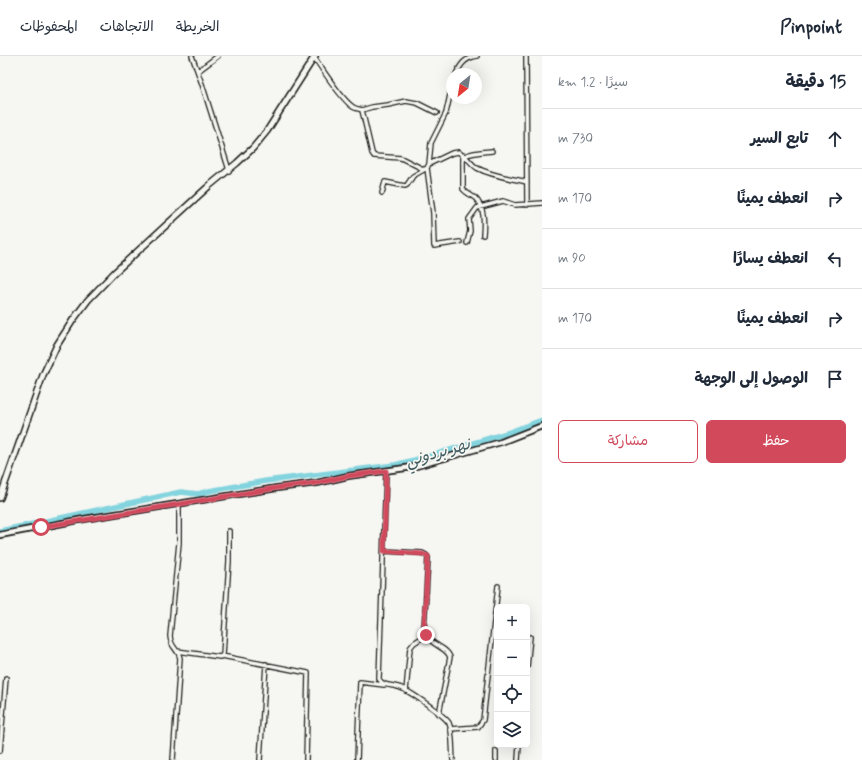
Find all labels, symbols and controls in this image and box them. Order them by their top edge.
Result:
text: Pinpoint [780,15,842,40]
text: المحفوظات [20,18,78,36]
text: الاتجاهات [100,18,154,36]
text: الخريطة [176,18,219,36]
north arrow [446,68,482,104]
text: 15 دقيقة [786,71,846,93]
text: سيرًا · 1.2 km [558,74,628,91]
icon: ahead [824,128,846,150]
text: تابع السير [750,129,808,149]
text: 730 m [558,130,593,147]
icon: right [824,188,846,210]
text: انعطف يمينًا [737,189,808,209]
text: 170 m [558,190,592,207]
icon: left [824,248,846,270]
text: انعطف يسارًا [733,249,808,269]
text: 90 m [558,250,586,267]
icon: right [824,308,846,330]
text: انعطف يمينًا [737,309,808,329]
text: 170 m [558,310,592,327]
icon: arrive [824,368,846,390]
text: الوصول إلى الوجهة [694,369,808,389]
button: مشاركة [558,420,698,463]
button: حفظ [706,420,846,463]
water label: نهر بردوني [403,433,476,475]
route start [32,518,50,536]
map controls [494,604,530,748]
button: + [494,604,530,640]
route end [417,626,435,644]
button: − [494,640,530,676]
button: locate [494,676,530,712]
button: layers [494,712,530,748]

